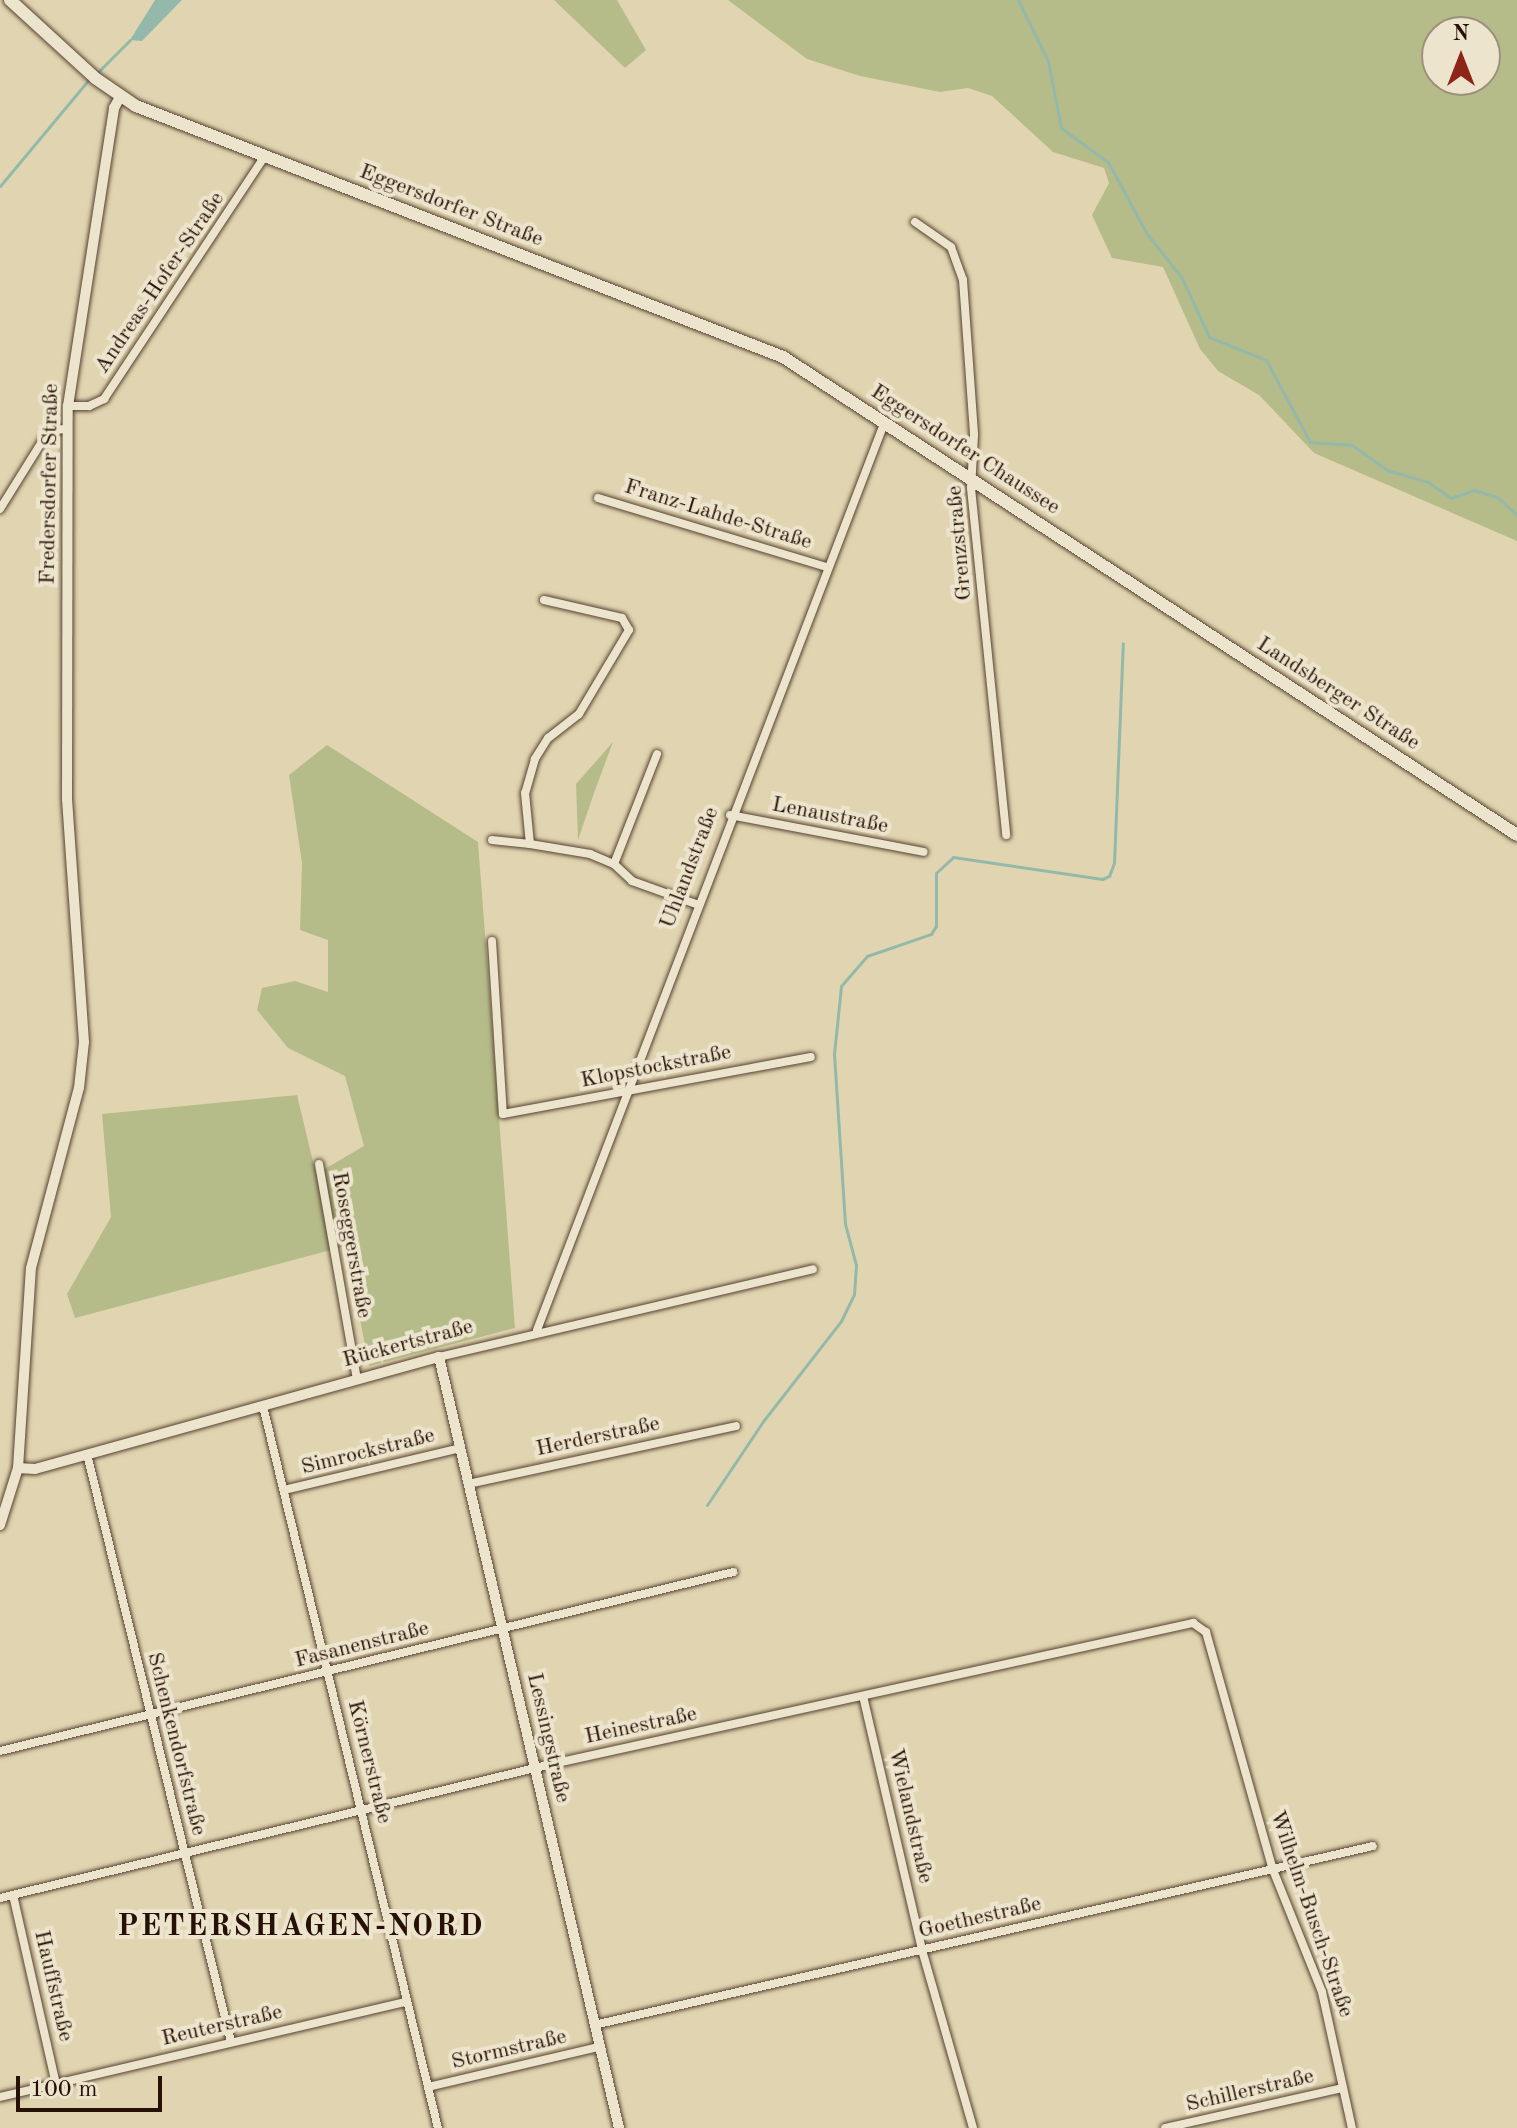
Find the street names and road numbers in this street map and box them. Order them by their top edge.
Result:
street label: Eggersdorfer Straße [355,159,547,253]
street label: Andreas-Hofer-Straße [89,187,231,379]
street label: Eggersdorfer Chaussee [865,379,1065,521]
street label: Fredersdorfer Straße [35,383,65,585]
street label: Franz-Lahde-Straße [621,474,815,556]
street label: Grenzstraße [942,484,978,602]
street label: Landsberger Straße [1252,631,1424,757]
street label: Lenaustraße [769,792,891,840]
street label: Uhlandstraße [655,803,725,933]
street label: Klopstockstraße [578,1039,734,1095]
street label: Roseggerstraße [325,1170,377,1320]
street label: Rückertstraße [340,1314,476,1374]
street label: Herderstraße [534,1411,662,1463]
street label: Simrockstraße [298,1423,438,1481]
street label: Fasanenstraße [292,1616,432,1674]
street label: Schenkendorfstraße [140,1650,212,1838]
street label: Lessingstraße [520,1670,576,1806]
street label: Körnerstraße [341,1697,397,1827]
street label: Heinestraße [582,1701,700,1751]
street label: Wielandstraße [882,1746,938,1886]
street label: Wilhelm-Busch-Straße [1263,1807,1359,2021]
street label: Goethestraße [916,1891,1044,1945]
street label: Hauffstraße [27,1928,79,2044]
street label: Reuterstraße [159,1999,285,2053]
street label: Stormstraße [449,2024,569,2076]
street label: Schillerstraße [1183,2063,1317,2119]

